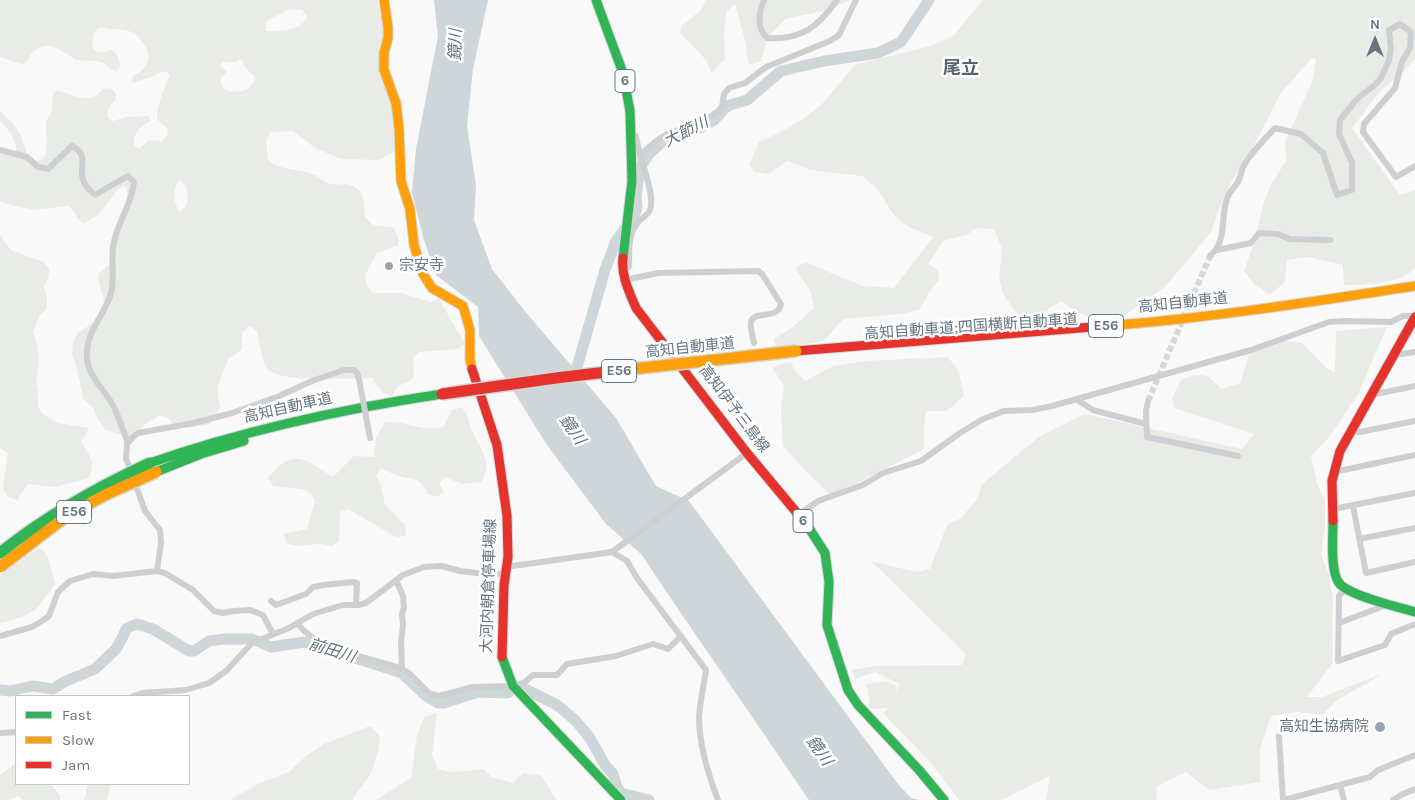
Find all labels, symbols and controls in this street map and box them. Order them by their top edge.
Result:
north arrow [1350,15,1400,65]
text: N [1370,16,1380,33]
water label: 鏡川 [446,29,466,61]
district label: 尾立 [943,58,979,80]
road number: 6 [615,70,635,92]
water label: 大節川 [660,113,712,151]
place label: 宗安寺 [399,257,444,275]
marker: 宗安寺 [383,260,395,272]
street label: 高知自動車道 [1137,289,1229,317]
street label: 高知自動車道;四国横断自動車道 [864,311,1078,343]
road number: E56 [1088,314,1124,338]
street label: 高知自動車道 [644,334,736,362]
road number: E56 [602,360,636,382]
street label: 高知伊予三島線 [695,362,773,456]
street label: 高知自動車道 [242,389,334,427]
water label: 鏡川 [555,411,589,449]
road number: E56 [56,501,92,524]
road number: 6 [793,510,813,532]
street label: 大河内朝倉停車場線 [478,518,500,654]
water label: 前田川 [306,635,358,667]
legend [15,695,190,785]
text: Fast [62,706,91,724]
place label: 高知生協病院 [1279,718,1369,736]
marker: 高知生協病院 [1373,720,1387,734]
text: Slow [62,731,94,749]
water label: 鏡川 [802,732,836,770]
text: Jam [62,756,90,774]

